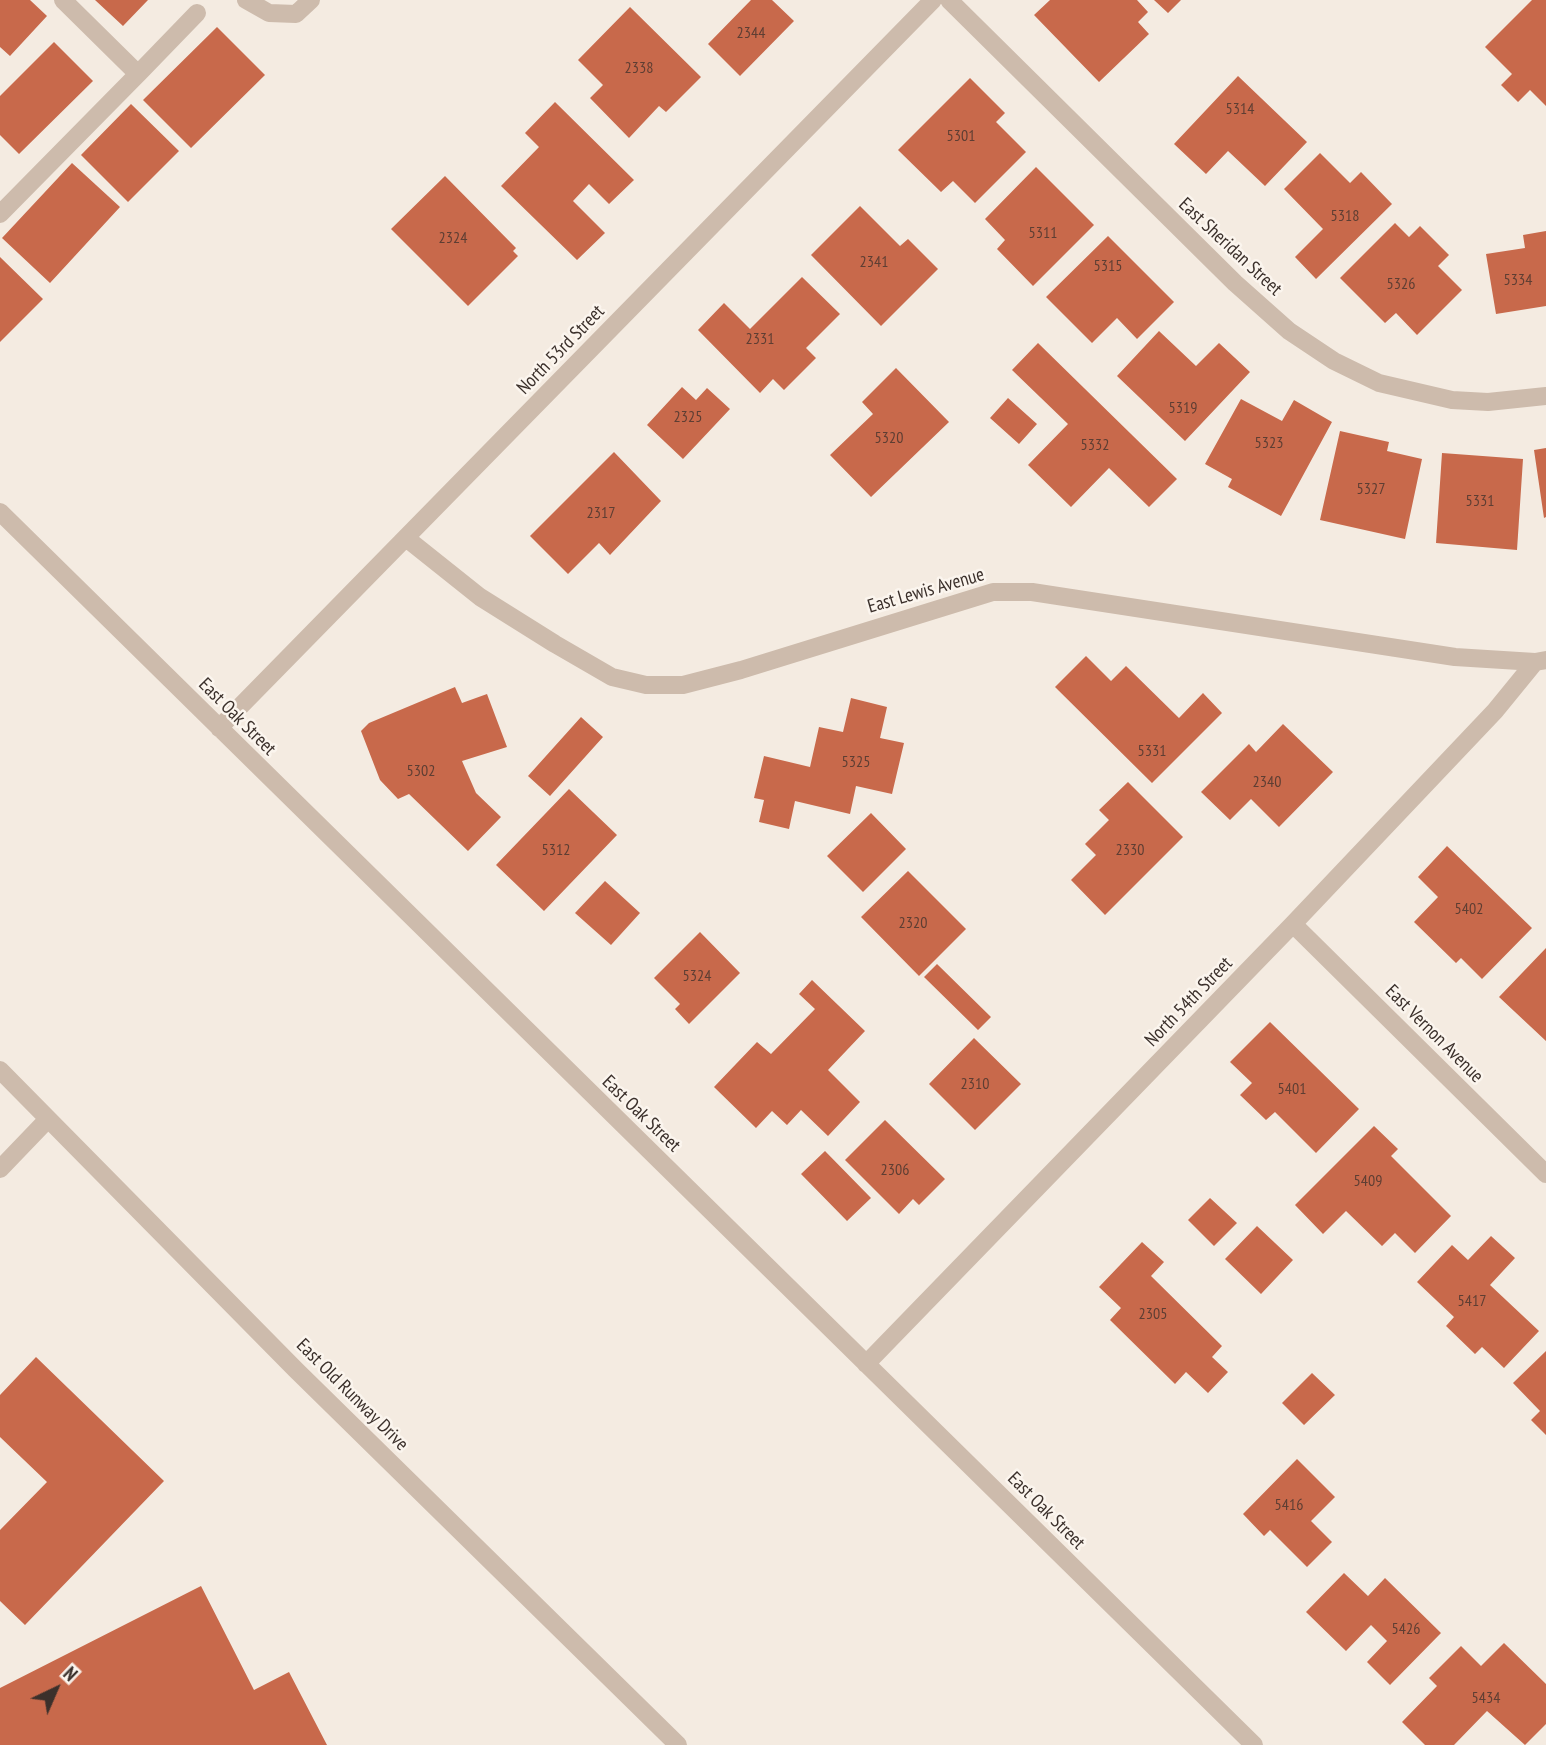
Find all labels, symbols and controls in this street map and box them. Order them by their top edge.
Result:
house number: 2344 [737,23,765,43]
house number: 2338 [625,58,653,78]
house number: 5314 [1226,99,1254,119]
house number: 5301 [947,126,975,146]
street label: East Sheridan Street [1174,193,1286,301]
house number: 5318 [1331,206,1359,226]
house number: 5311 [1029,223,1057,243]
house number: 2324 [439,228,467,248]
house number: 2341 [860,252,888,272]
house number: 5315 [1094,256,1122,276]
house number: 5334 [1504,270,1532,290]
house number: 5326 [1387,274,1415,294]
street label: North 53rd Street [513,301,609,399]
house number: 2331 [746,329,774,349]
house number: 5319 [1169,398,1197,418]
house number: 2325 [674,407,702,427]
house number: 5320 [875,428,903,448]
house number: 5323 [1255,433,1283,453]
house number: 5332 [1081,435,1109,455]
house number: 5327 [1357,479,1385,499]
house number: 5331 [1466,491,1494,511]
house number: 2317 [587,503,615,523]
street label: East Lewis Avenue [865,564,987,618]
street label: East Oak Street [194,674,280,760]
house number: 5331 [1138,741,1166,761]
house number: 5325 [842,752,870,772]
house number: 5302 [407,761,435,781]
house number: 2340 [1253,772,1281,792]
house number: 5312 [542,840,570,860]
house number: 2330 [1116,840,1144,860]
house number: 5402 [1455,899,1483,919]
house number: 2320 [899,913,927,933]
street label: North 54th Street [1141,952,1237,1052]
house number: 5324 [683,966,711,986]
street label: East Vernon Avenue [1380,980,1488,1088]
street label: East Oak Street [597,1071,685,1157]
house number: 2310 [961,1074,989,1094]
house number: 5401 [1278,1079,1306,1099]
house number: 2306 [881,1160,909,1180]
house number: 5409 [1354,1171,1382,1191]
house number: 5417 [1458,1291,1486,1311]
house number: 2305 [1139,1304,1167,1324]
street label: East Old Runway Drive [291,1334,413,1456]
street label: East Oak Street [1003,1468,1089,1554]
house number: 5416 [1275,1495,1303,1515]
house number: 5426 [1392,1619,1420,1639]
north arrow [21,1654,91,1724]
text: N [59,1662,83,1686]
house number: 5434 [1472,1688,1500,1708]

